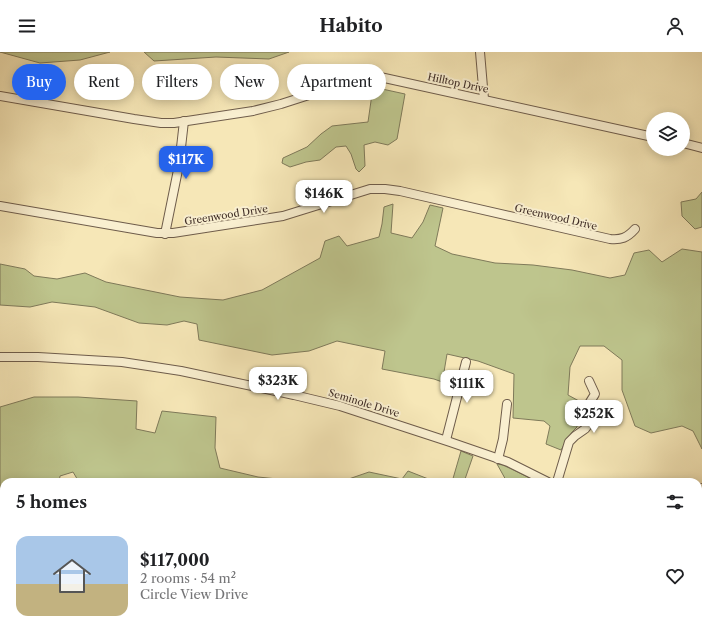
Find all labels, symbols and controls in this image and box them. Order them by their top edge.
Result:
icon: menu [16,15,38,37]
text: Habito [319,15,383,37]
icon: person [664,15,686,37]
chip: Buy [12,64,66,100]
chip: Rent [74,64,134,100]
chip: Filters [142,64,212,100]
chip: New [220,64,279,100]
chip: Apartment [287,64,386,100]
street label: Hilltop Drive [426,70,490,96]
map controls [646,112,690,156]
button: layers [646,112,690,156]
pin: $117K [158,146,214,180]
text: $117K [168,151,204,167]
pin: $146K [296,180,352,214]
text: $146K [305,185,343,201]
street label: Greenwood Drive [513,201,599,233]
street label: Greenwood Drive [183,202,269,228]
pin: $323K [250,367,306,401]
pin: $111K [439,370,495,404]
text: $323K [258,372,298,388]
text: $111K [449,375,485,391]
street label: Seminole Drive [327,386,401,420]
pin: $252K [566,400,622,434]
text: $252K [574,405,614,421]
icon: filters [664,491,686,513]
text: 5 homes [16,492,87,512]
text: $117,000 [140,550,210,570]
icon: home [48,552,96,600]
icon: heart [664,565,686,587]
text: 2 rooms · 54 m² [140,570,236,586]
text: Circle View Drive [140,586,248,602]

